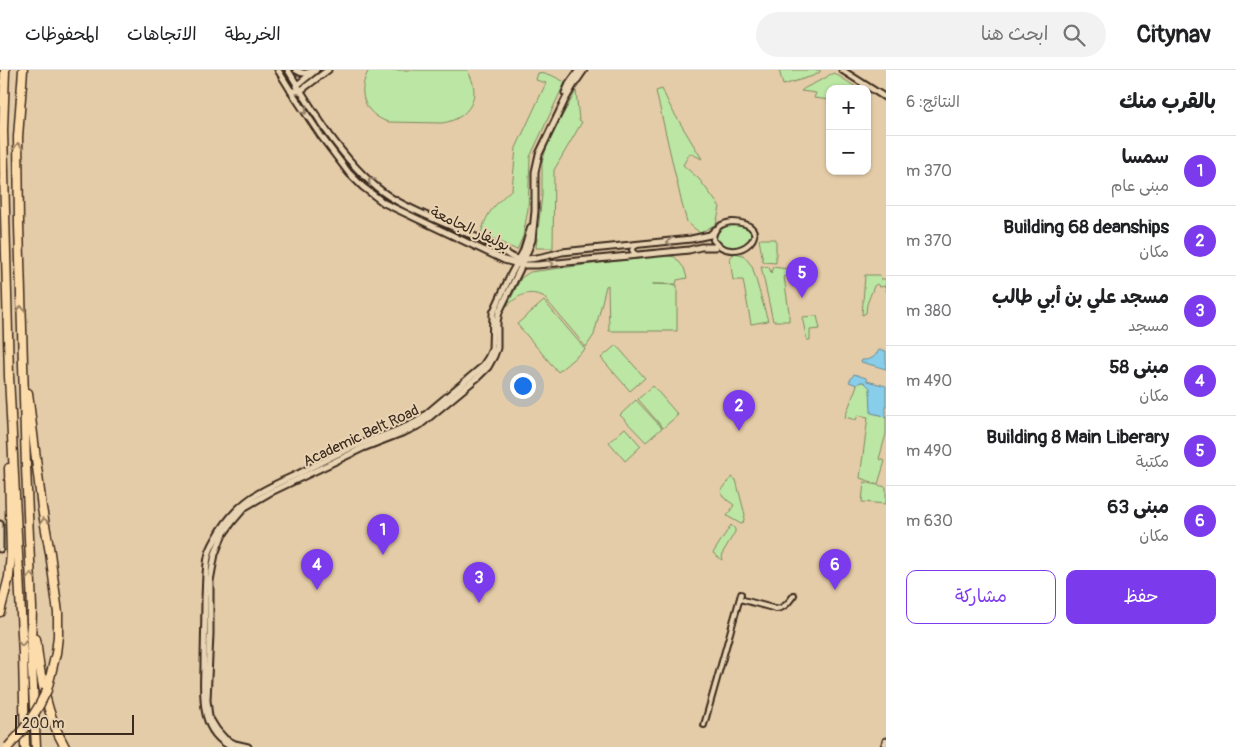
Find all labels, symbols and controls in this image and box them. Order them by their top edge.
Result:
search box [756,12,1106,57]
text: Citynav [1136,20,1211,49]
icon: search [1060,21,1088,49]
text: ابحث هنا [981,22,1048,46]
text: المحفوظات [25,23,99,46]
text: الاتجاهات [127,23,197,46]
text: الخريطة [225,23,281,46]
map controls [826,85,871,175]
button: + [826,85,871,130]
text: بالقرب منك [1119,88,1216,115]
text: النتائج: 6 [906,92,960,112]
one-way arrow [298,105,307,115]
button: − [826,130,871,175]
one-way arrow [13,142,23,150]
text: سمسا [1122,145,1169,169]
text: 370 m [906,161,952,181]
text: 1 [1197,161,1203,181]
text: مبنى عام [1111,176,1169,196]
one-way arrow [368,178,377,187]
street label: بوليفار الجامعة [427,202,513,256]
text: Building 68 deanships [1003,215,1169,239]
text: 370 m [906,231,952,251]
text: 2 [1196,231,1204,251]
one-way arrow [666,236,674,247]
text: مكان [1139,242,1169,262]
pin: 5 [786,257,818,298]
one-way arrow [546,259,554,270]
text: مسجد علي بن أبي طالب [992,285,1169,309]
text: 380 m [906,301,952,321]
text: 3 [1196,301,1204,321]
one-way arrow [16,304,27,312]
text: مسجد [1128,316,1169,336]
text: مبنى 58 [1109,355,1169,379]
text: 490 m [906,371,952,391]
text: 4 [1195,371,1205,391]
your location [510,373,536,399]
text: مكان [1139,386,1169,406]
pin: 2 [723,390,755,431]
street label: Academic Belt Road [300,401,422,471]
text: Building 8 Main Liberary [986,425,1169,449]
text: 490 m [906,441,952,461]
text: 5 [1196,441,1204,461]
text: مكتبة [1136,452,1169,472]
text: مبنى 63 [1107,495,1169,519]
text: 630 m [906,511,953,531]
text: 6 [1195,511,1205,531]
pin: 1 [367,514,399,555]
one-way arrow [39,517,49,525]
text: مكان [1139,526,1169,546]
pin: 4 [301,549,333,590]
pin: 6 [819,549,851,590]
pin: 3 [463,562,495,603]
button: مشاركة [906,570,1056,624]
button: حفظ [1066,570,1216,624]
one-way arrow [26,572,36,580]
one-way arrow [17,640,28,648]
scale bar [15,712,134,735]
text: 200 m [22,715,64,732]

